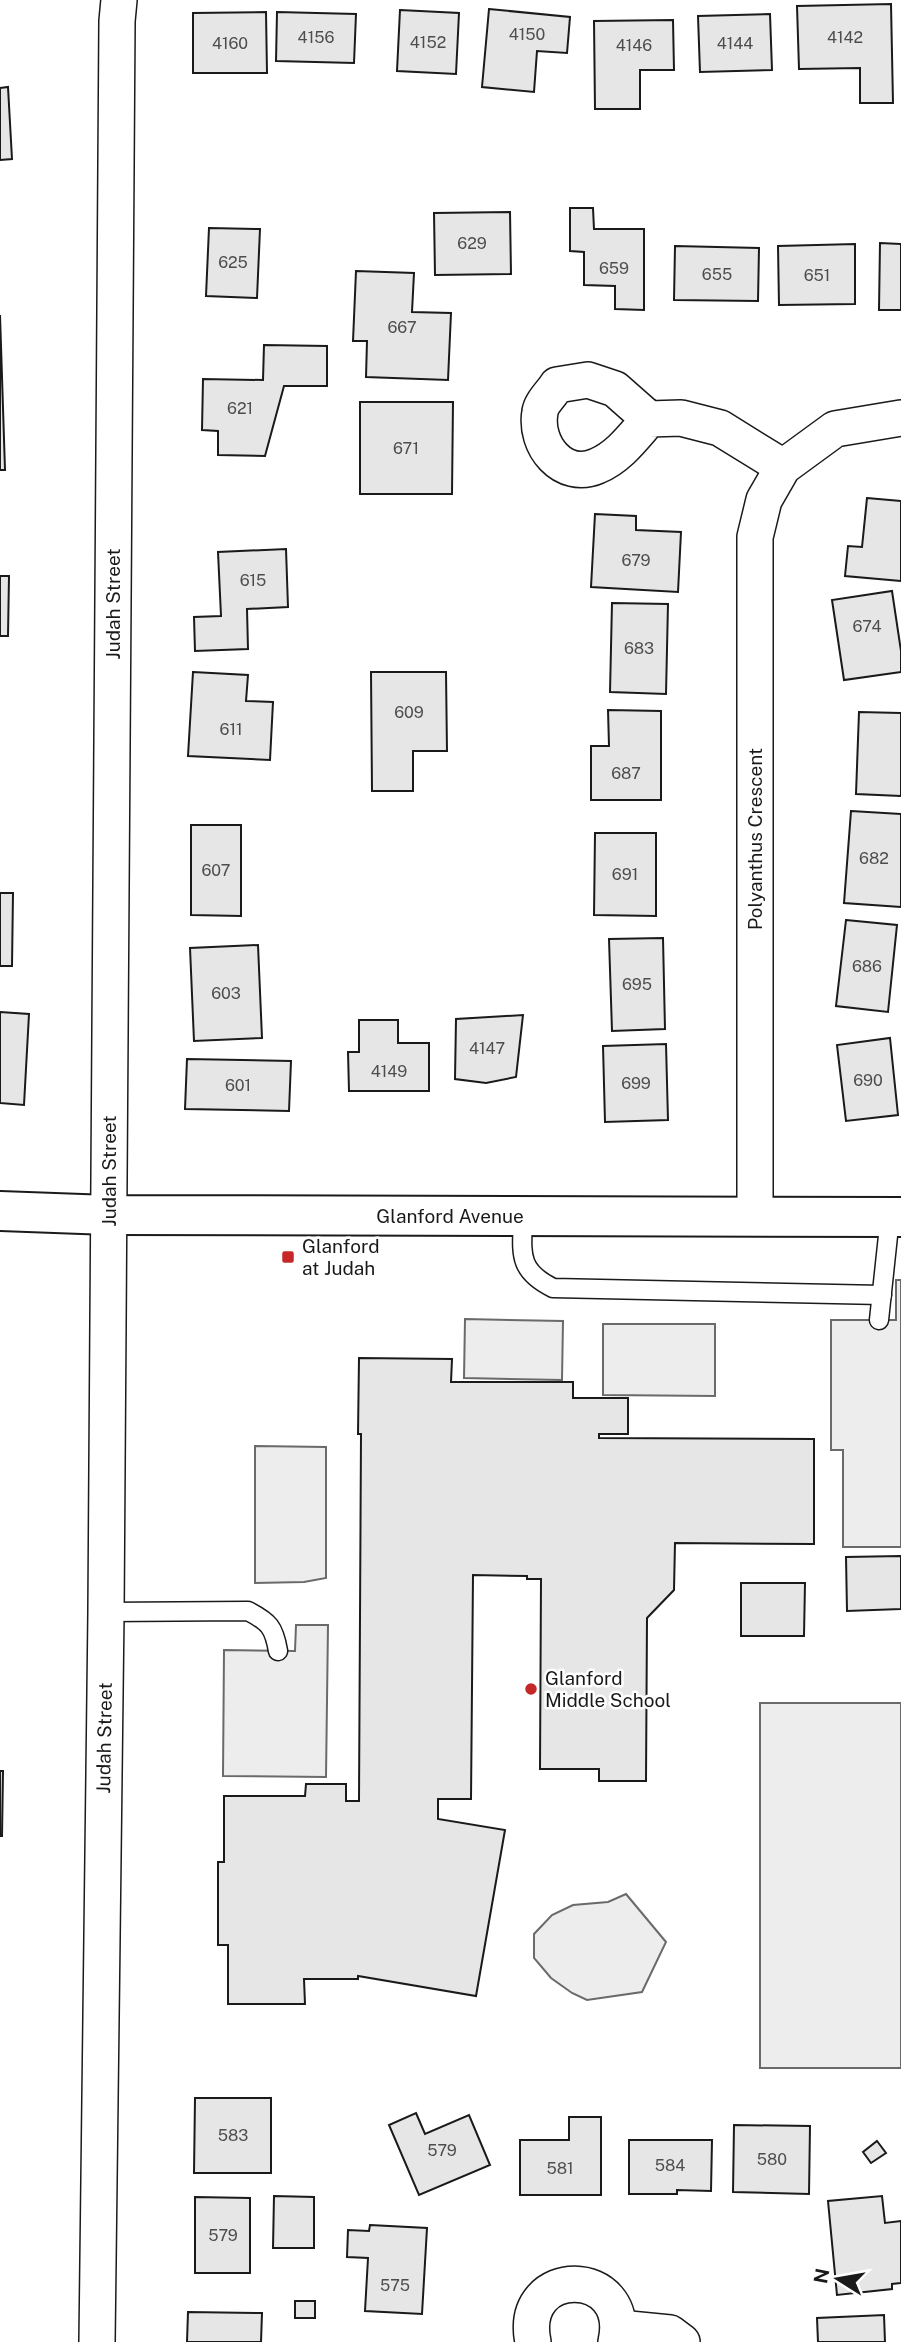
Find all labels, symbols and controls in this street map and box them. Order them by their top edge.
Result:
house number: 4150 [509,25,546,44]
house number: 4156 [298,28,334,47]
house number: 4142 [827,28,863,47]
house number: 4152 [410,33,446,52]
house number: 4160 [212,34,248,53]
house number: 4144 [717,34,753,53]
house number: 4146 [616,36,652,55]
house number: 629 [457,234,487,253]
house number: 625 [218,253,248,272]
house number: 659 [599,259,629,278]
house number: 655 [702,265,732,284]
house number: 651 [804,266,830,285]
house number: 667 [387,318,417,337]
house number: 621 [227,399,253,418]
house number: 671 [393,439,419,458]
street label: Judah Street [102,548,124,660]
house number: 679 [622,551,650,570]
house number: 615 [240,571,266,590]
house number: 674 [853,617,881,636]
house number: 683 [624,639,654,658]
house number: 609 [394,703,424,722]
house number: 611 [220,720,242,739]
street label: Polyanthus Crescent [744,748,766,930]
house number: 687 [611,764,641,783]
house number: 682 [859,849,889,868]
house number: 607 [202,861,230,880]
house number: 691 [612,865,638,884]
house number: 686 [852,957,882,976]
house number: 695 [622,975,652,994]
house number: 603 [211,984,241,1003]
house number: 4147 [469,1039,505,1058]
house number: 4149 [371,1062,407,1081]
house number: 690 [853,1071,883,1090]
house number: 699 [621,1074,651,1093]
house number: 601 [225,1076,251,1095]
street label: Judah Street [98,1115,120,1227]
street label: Glanford Avenue [376,1205,524,1227]
place label: Glanford at Judah [302,1235,380,1279]
marker: Glanford at Judah [280,1249,296,1265]
place label: Glanford Middle School [545,1667,671,1711]
marker: Glanford Middle School [523,1681,539,1697]
street label: Judah Street [92,1682,116,1794]
house number: 583 [218,2126,248,2145]
house number: 579 [427,2141,457,2160]
house number: 580 [757,2150,787,2169]
house number: 584 [655,2156,685,2175]
house number: 581 [546,2159,574,2178]
house number: 579 [208,2226,238,2245]
north arrow [803,2244,873,2314]
text: N [809,2266,834,2285]
house number: 575 [380,2276,410,2295]

